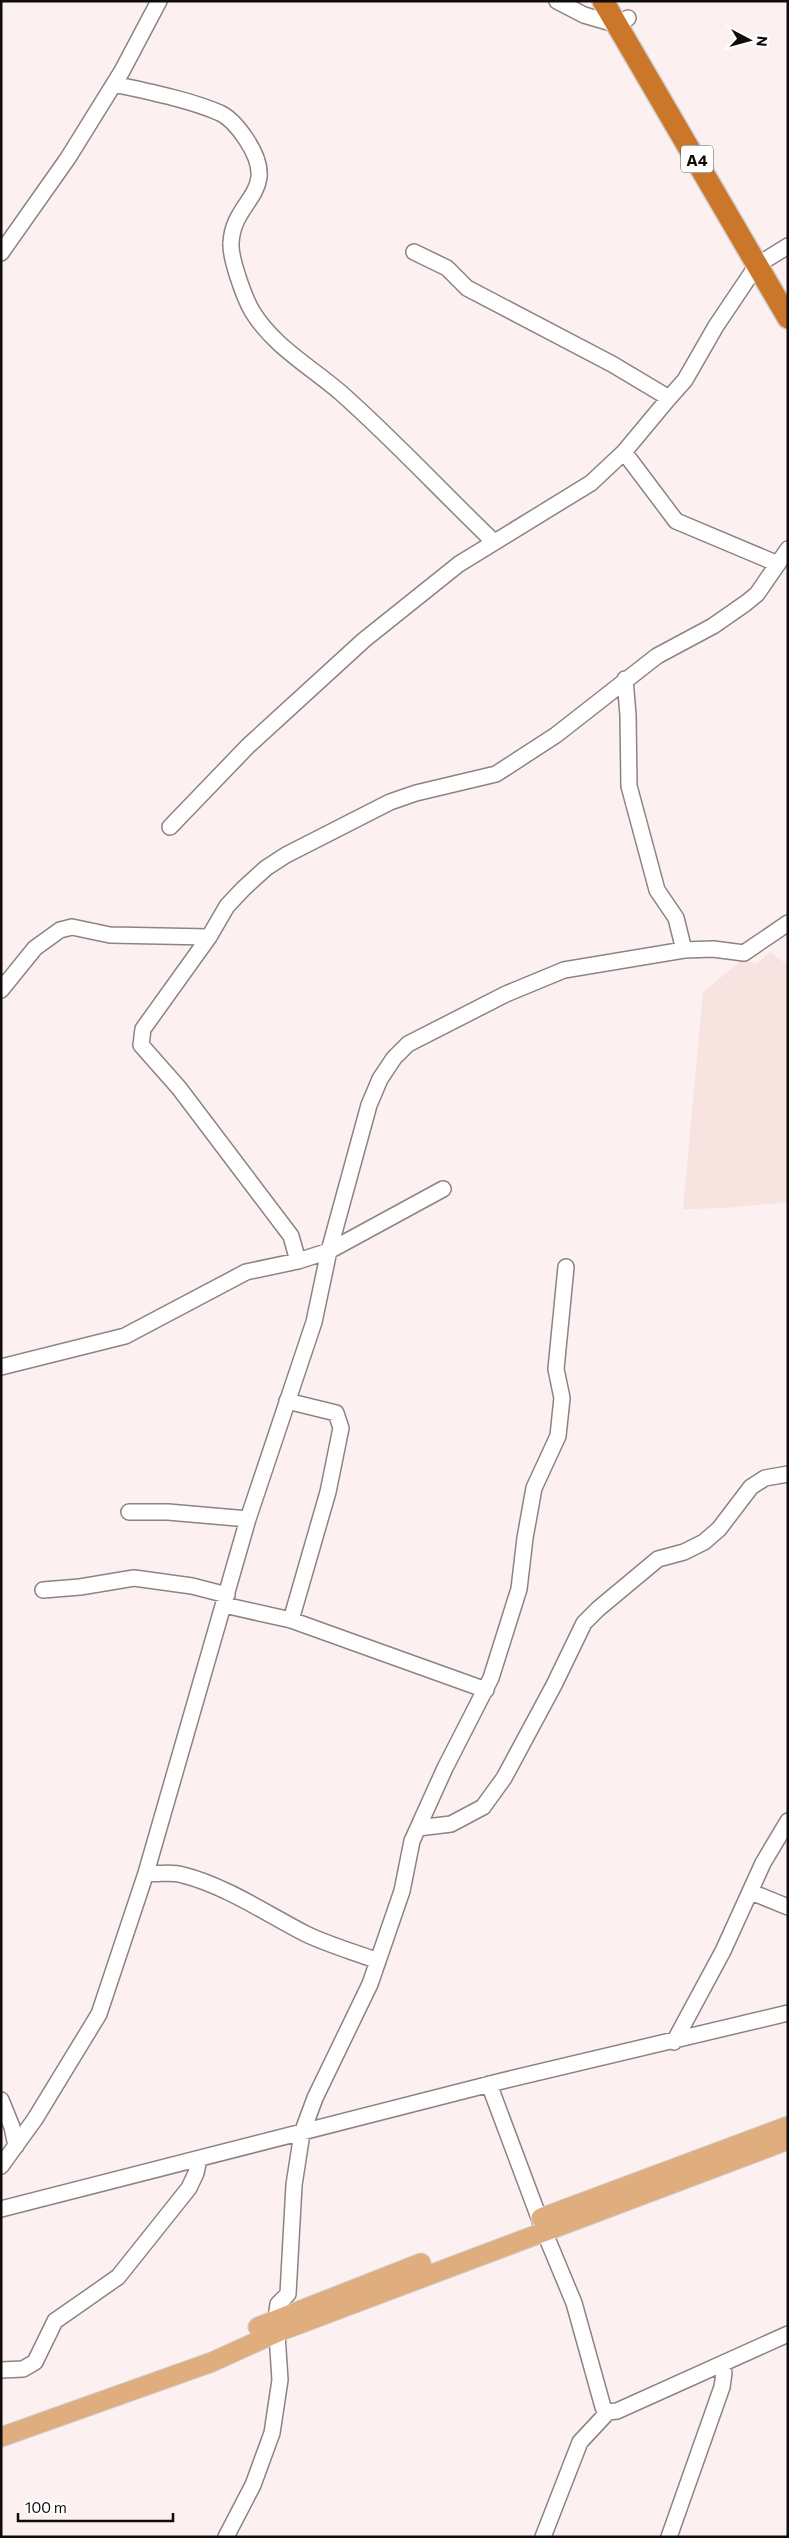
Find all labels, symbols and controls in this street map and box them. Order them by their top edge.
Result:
north arrow [724,15,774,65]
text: N [753,35,771,48]
road number: A4 [681,146,713,172]
scale bar [18,2490,172,2522]
text: 100 m [25,2498,67,2516]

